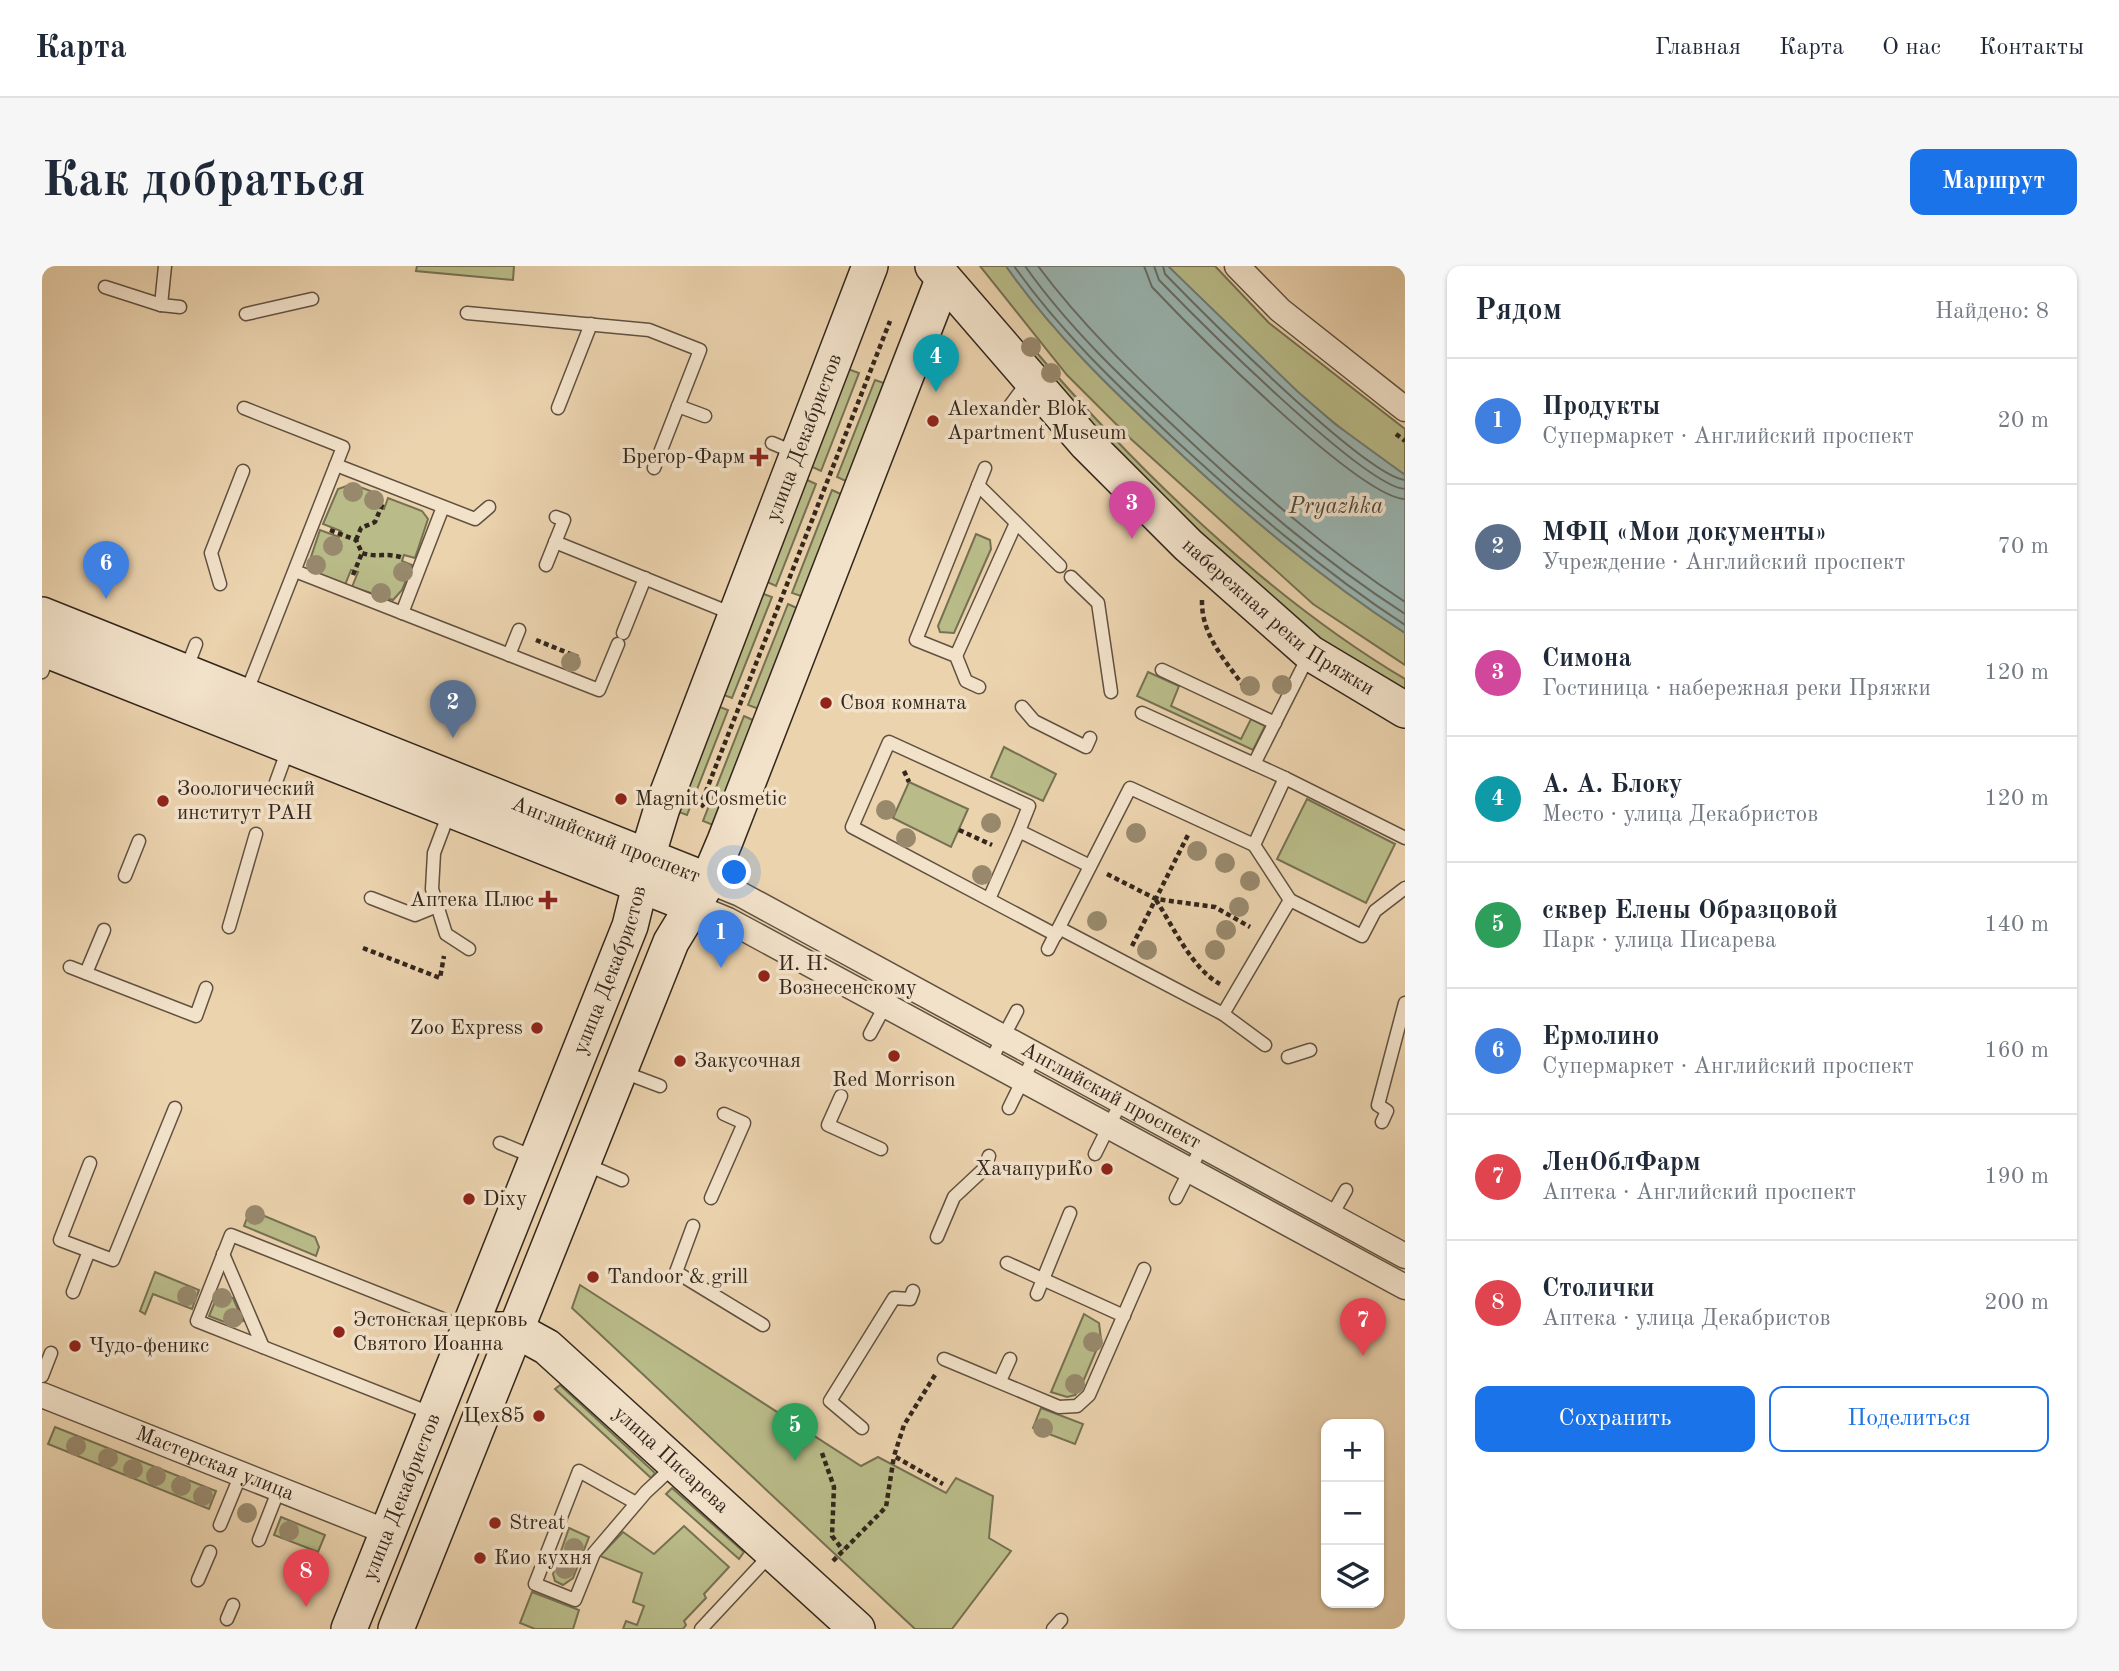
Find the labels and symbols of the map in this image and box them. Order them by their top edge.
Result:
pin: 4 [913,334,959,392]
street label: улица Декабристов [762,351,846,525]
place label: Alexander Blok Apartment Museum [947,399,1127,444]
marker: Alexander Blok Apartment Museum [925,413,941,429]
place label: Брегор-Фарм [621,447,745,468]
marker: Брегор-Фарм [751,449,767,465]
pin: 3 [1109,481,1155,539]
water label: Pryazhka [1288,495,1383,519]
street label: набережная реки Пряжки [1178,534,1378,699]
pin: 6 [83,541,129,599]
pin: 2 [430,680,476,738]
place label: Своя комната [840,693,967,714]
marker: Своя комната [818,695,834,711]
place label: Зоологический институт РАН [177,779,315,824]
place label: Magnit Cosmetic [635,789,787,810]
marker: Magnit Cosmetic [613,791,629,807]
marker: Зоологический институт РАН [155,793,171,809]
street label: Английский проспект [508,793,703,887]
your location [717,855,751,889]
street label: улица Декабристов [569,884,650,1057]
place label: Аптека Плюс [410,890,534,911]
marker: Аптека Плюс [540,892,556,908]
pin: 1 [698,910,744,968]
place label: И. Н. Вознесенскому [778,954,917,999]
marker: И. Н. Вознесенскому [756,968,772,984]
place label: Zoo Express [410,1018,523,1039]
marker: Zoo Express [529,1020,545,1036]
street label: Английский проспект [1018,1039,1205,1153]
marker: Red Morrison [886,1048,902,1064]
place label: Закусочная [694,1051,801,1072]
marker: Закусочная [672,1053,688,1069]
place label: Red Morrison [832,1070,956,1091]
place label: ХачапуриКо [975,1159,1093,1180]
marker: ХачапуриКо [1099,1161,1115,1177]
place label: Dixy [483,1189,527,1210]
marker: Dixy [461,1191,477,1207]
place label: Tandoor & grill [607,1267,749,1288]
marker: Tandoor & grill [585,1269,601,1285]
pin: 7 [1340,1298,1386,1356]
place label: Эстонская церковь Святого Иоанна [353,1310,527,1355]
marker: Эстонская церковь Святого Иоанна [331,1324,347,1340]
place label: Чудо-феникс [89,1336,209,1357]
marker: Чудо-феникс [67,1338,83,1354]
street label: улица Писарева [609,1402,733,1517]
pin: 5 [772,1403,818,1461]
place label: Цех85 [463,1406,525,1427]
marker: Цех85 [531,1408,547,1424]
street label: улица Декабристов [359,1411,444,1584]
street label: Мастерская улица [133,1423,297,1504]
place label: Streat [509,1513,565,1534]
marker: Streat [487,1515,503,1531]
place label: Кио кухня [494,1548,592,1569]
pin: 8 [283,1549,329,1607]
marker: Кио кухня [472,1550,488,1566]

